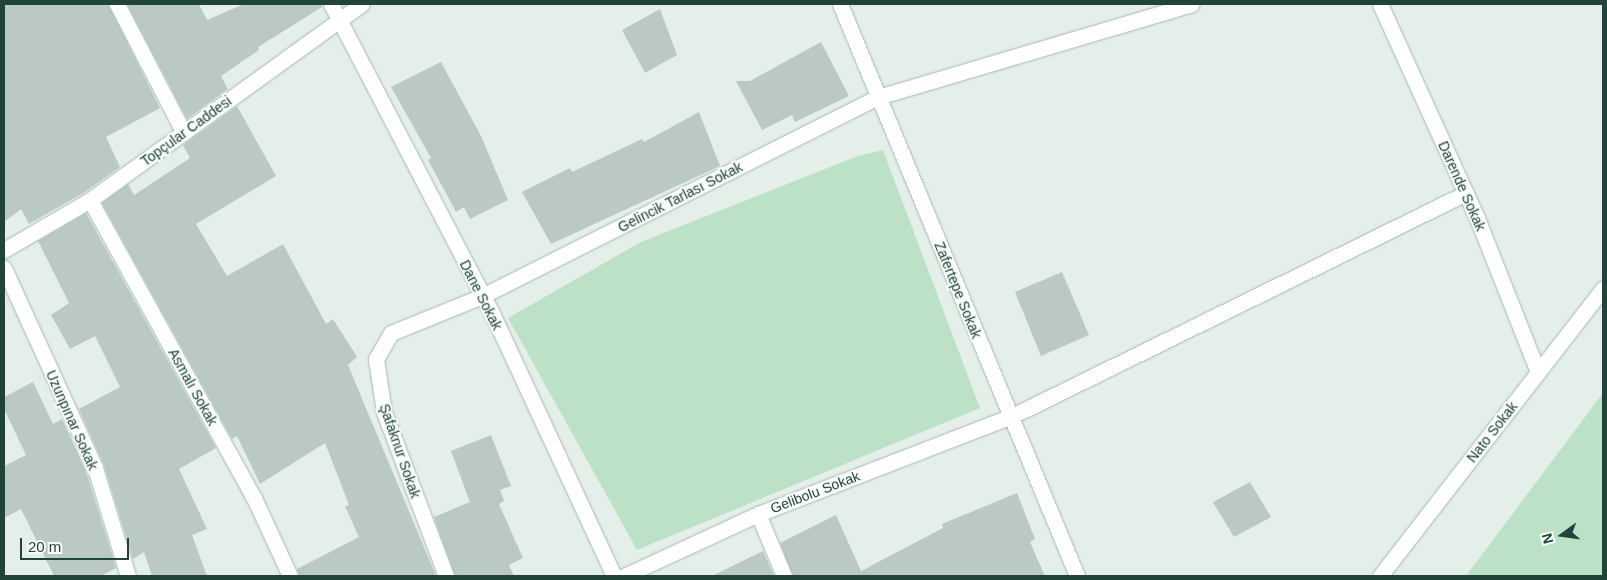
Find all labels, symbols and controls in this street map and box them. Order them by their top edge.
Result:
street label: Topçular Caddesi [137,92,235,170]
street label: Darende Sokak [1435,139,1489,233]
street label: Gelincik Tarlası Sokak [615,158,745,236]
street label: Zafertepe Sokak [931,239,985,341]
street label: Dane Sokak [456,257,506,333]
street label: Asmalı Sokak [165,346,221,428]
street label: Uzunpınar Sokak [42,368,102,472]
street label: Nato Sokak [1463,398,1521,466]
street label: Şafaknur Sokak [376,402,424,500]
street label: Gelibolu Sokak [768,467,862,517]
north arrow [1537,510,1587,560]
scale bar [22,528,131,560]
text: N [1538,532,1556,545]
text: 20 m [28,538,61,555]

